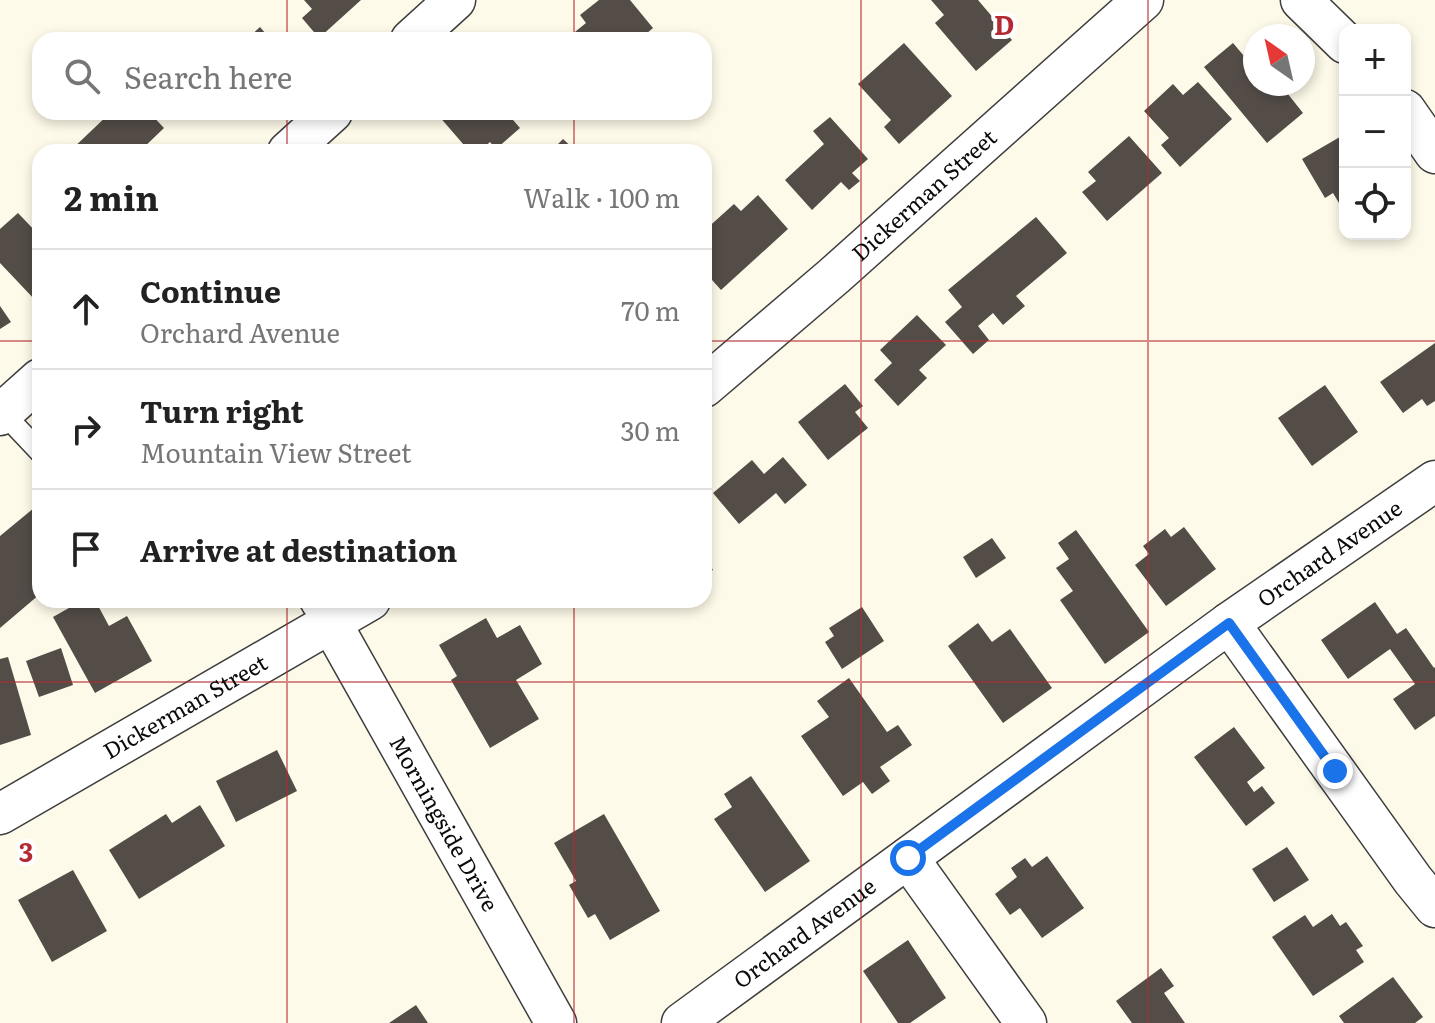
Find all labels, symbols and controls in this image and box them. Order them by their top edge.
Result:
text: D [994,4,1014,43]
north arrow [1243,24,1315,96]
map controls [1339,24,1411,240]
button: + [1339,24,1411,96]
search box [32,32,712,120]
icon: search [60,54,104,98]
text: Search here [124,54,292,98]
button: − [1339,96,1411,168]
street label: Dickerman Street [843,120,1003,268]
button: locate [1339,168,1411,240]
text: 2 min [64,171,159,221]
text: Walk · 100 m [523,177,680,216]
text: Continue [140,268,281,312]
icon: ahead [64,287,108,331]
text: 70 m [621,290,680,329]
text: Orchard Avenue [140,312,340,351]
text: Turn right [140,388,304,432]
icon: right [64,407,108,451]
text: 30 m [620,410,680,449]
text: Mountain View Street [140,432,412,471]
street label: Orchard Avenue [1250,491,1408,614]
icon: arrive [64,527,108,571]
text: Arrive at destination [140,527,457,571]
street label: Dickerman Street [96,645,273,766]
street label: Morningside Drive [382,729,508,917]
route end [1317,753,1353,789]
text: 3 [19,831,33,870]
route start [890,840,926,876]
street label: Orchard Avenue [726,869,882,995]

